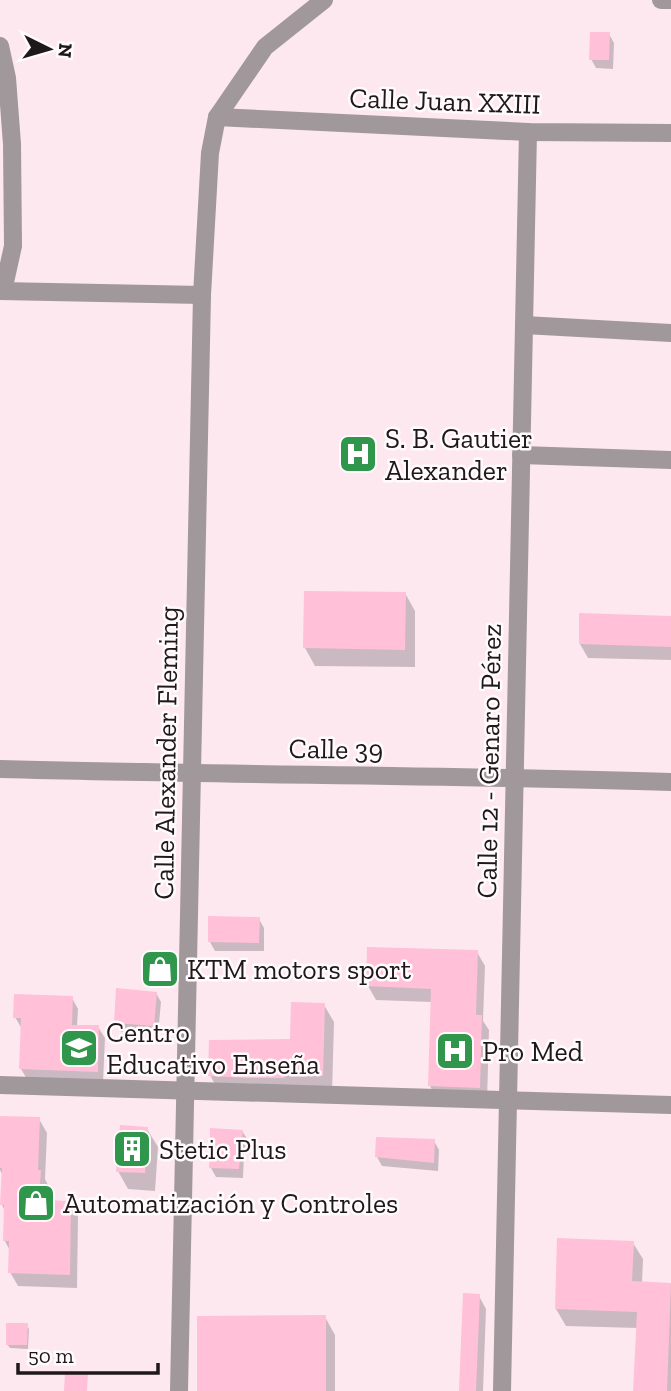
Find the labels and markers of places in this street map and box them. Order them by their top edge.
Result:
place label: S. B. Gautier Alexander [385,422,533,487]
hospital icon: S. B. Gautier Alexander [337,433,379,475]
shop icon: KTM motors sport [139,948,181,990]
place label: KTM motors sport [187,953,412,986]
place label: Centro Educativo Enseña [106,1016,320,1081]
school or university icon: Centro Educativo Enseña [58,1027,100,1069]
hospital icon: Pro Med [434,1030,476,1072]
place label: Pro Med [482,1035,583,1068]
building icon: Stetic Plus [111,1128,153,1170]
place label: Stetic Plus [159,1133,287,1166]
shop icon: Automatización y Controles [15,1182,57,1224]
place label: Automatización y Controles [63,1187,398,1220]

